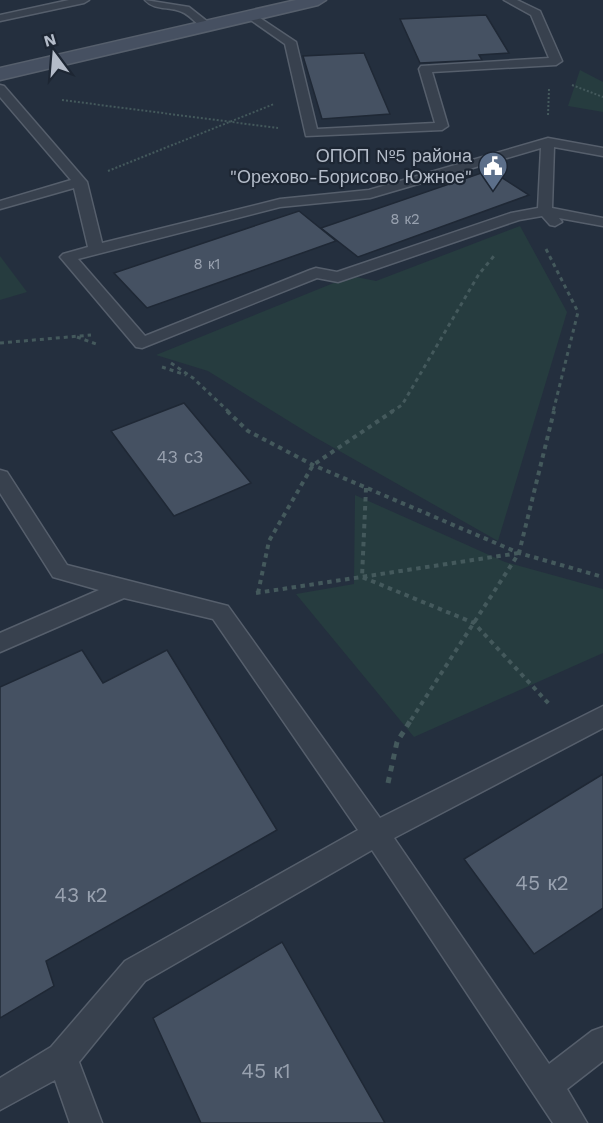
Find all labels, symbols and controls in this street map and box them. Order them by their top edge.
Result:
north arrow [24,24,84,84]
text: N [42,29,58,51]
place label: ОПОП №5 района "Орехово-Борисово Южное" [230,145,473,187]
public building icon: ОПОП №5 района "Орехово-Борисово Южное" [477,150,509,192]
house number: 8 к2 [390,210,420,228]
house number: 8 к1 [194,255,220,273]
house number: 43 с3 [156,446,204,467]
house number: 45 к2 [515,870,569,895]
house number: 43 к2 [54,882,108,907]
house number: 45 к1 [241,1058,291,1083]

